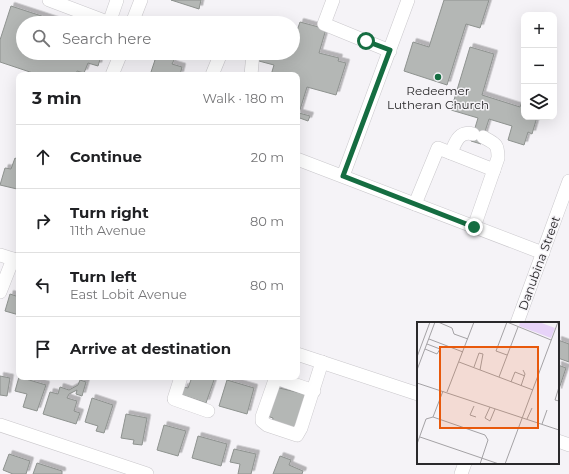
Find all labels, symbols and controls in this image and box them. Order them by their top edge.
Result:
map controls [521,12,557,120]
button: + [521,12,557,48]
search box [16,16,300,60]
icon: search [30,27,52,49]
text: Search here [62,29,151,48]
route start [357,32,375,50]
button: − [521,48,557,84]
marker: Redeemer Lutheran Church [433,72,443,82]
place label: Redeemer Lutheran Church [387,83,489,112]
button: layers [521,84,557,120]
text: 3 min [32,88,82,108]
text: Walk · 180 m [202,90,284,106]
icon: ahead [32,146,54,168]
text: Continue [70,147,142,166]
text: 20 m [251,149,284,165]
text: Turn right [70,203,149,222]
icon: right [32,210,54,232]
text: 80 m [250,213,284,229]
street label: Danubina Street [515,214,563,312]
route end [465,218,483,236]
text: 11th Avenue [70,222,146,238]
text: Turn left [70,267,137,286]
icon: left [32,274,54,296]
text: 80 m [250,277,284,293]
text: East Lobit Avenue [70,286,187,302]
inset map [417,322,559,464]
icon: arrive [32,338,54,360]
text: Arrive at destination [70,339,231,358]

